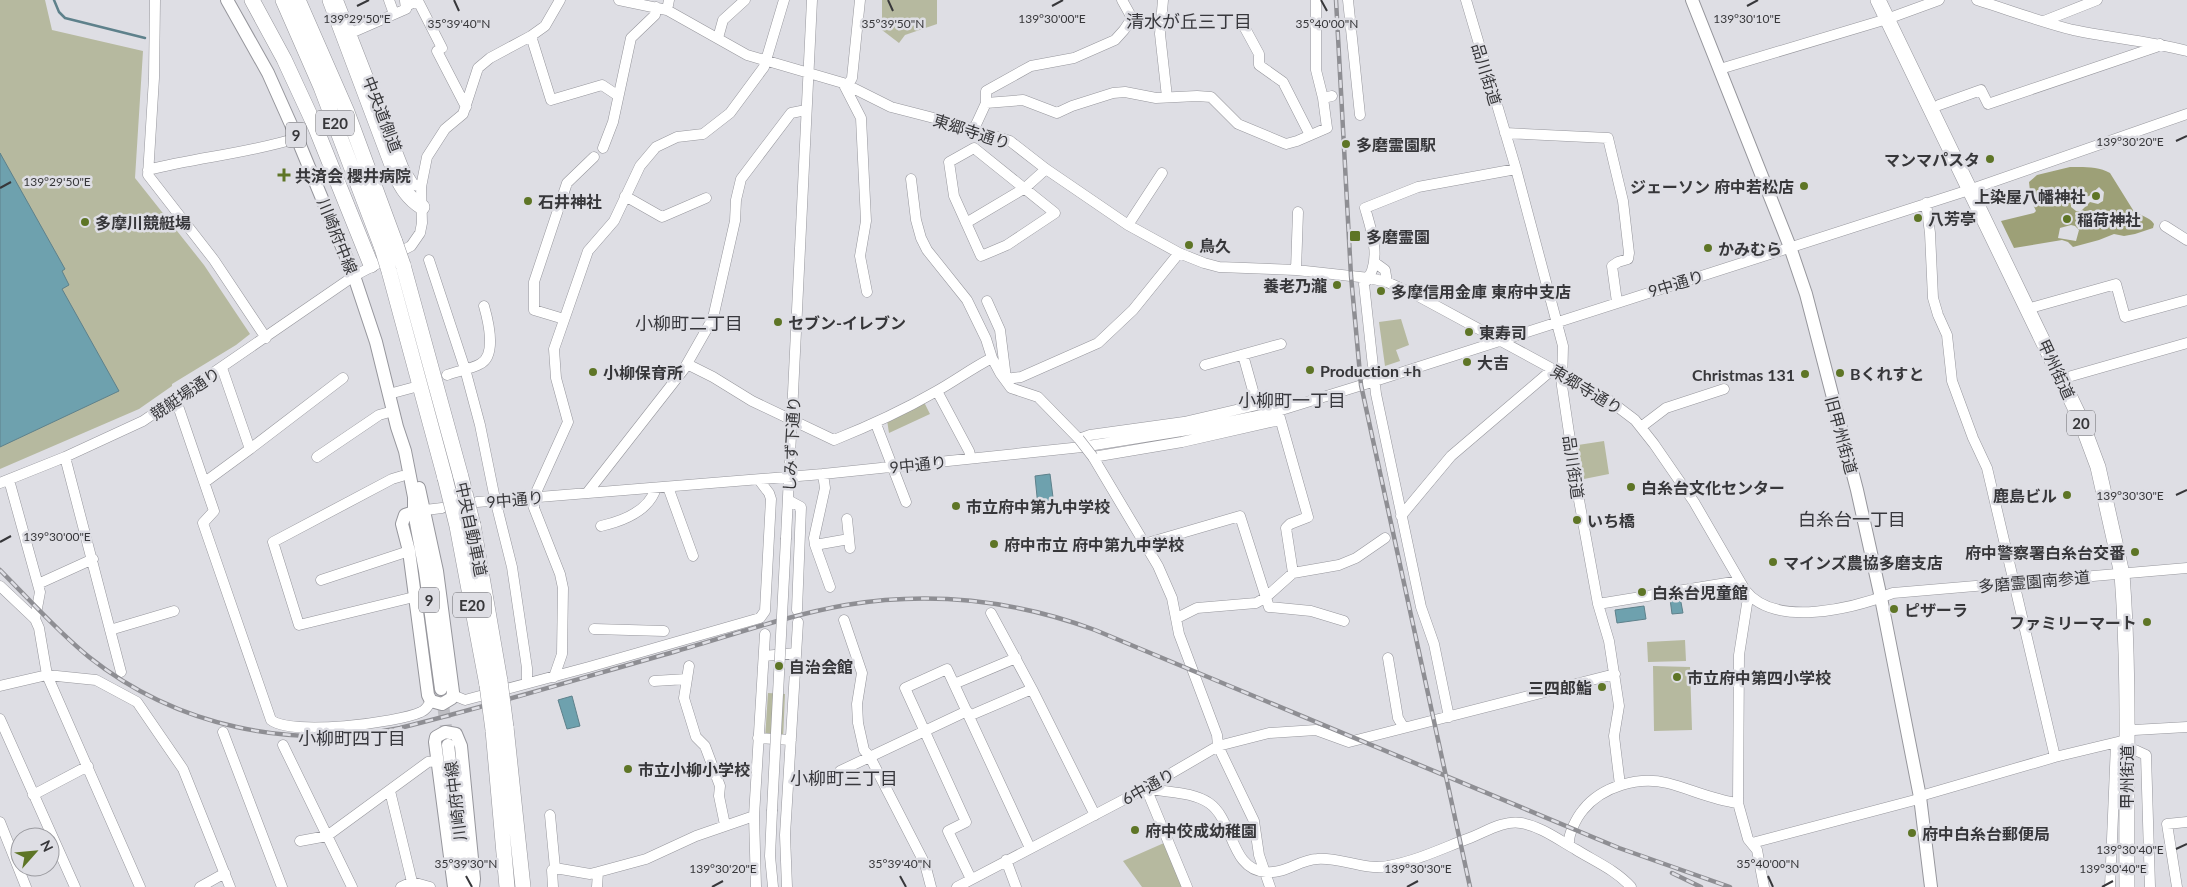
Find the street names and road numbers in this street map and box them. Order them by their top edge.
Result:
street label: 品川街道 [1469,41,1505,107]
street label: 中央道側道 [360,73,406,155]
road number: E20 [316,110,354,136]
street label: 東郷寺通り [931,110,1013,152]
road number: 9 [286,122,306,148]
street label: 川崎府中線 [314,195,362,277]
street label: 9中通り [1646,266,1706,300]
street label: 甲州街道 [2035,336,2079,402]
street label: 東郷寺通り [1548,360,1626,418]
street label: 競艇場通り [147,363,223,423]
street label: 旧甲州街道 [1822,394,1862,476]
street label: しみず下通り [779,396,803,492]
road number: 20 [2067,410,2095,436]
street label: 品川街道 [1560,434,1588,500]
street label: 9中通り [889,452,947,476]
street label: 中央自動車道 [453,480,491,578]
street label: 9中通り [486,487,544,511]
street label: 多磨霊園南参道 [1977,567,2091,595]
road number: 9 [419,588,439,612]
road number: E20 [453,592,491,618]
street label: 甲州街道 [2117,745,2136,809]
street label: 川崎府中線 [441,760,469,842]
street label: 6中通り [1118,764,1178,808]

